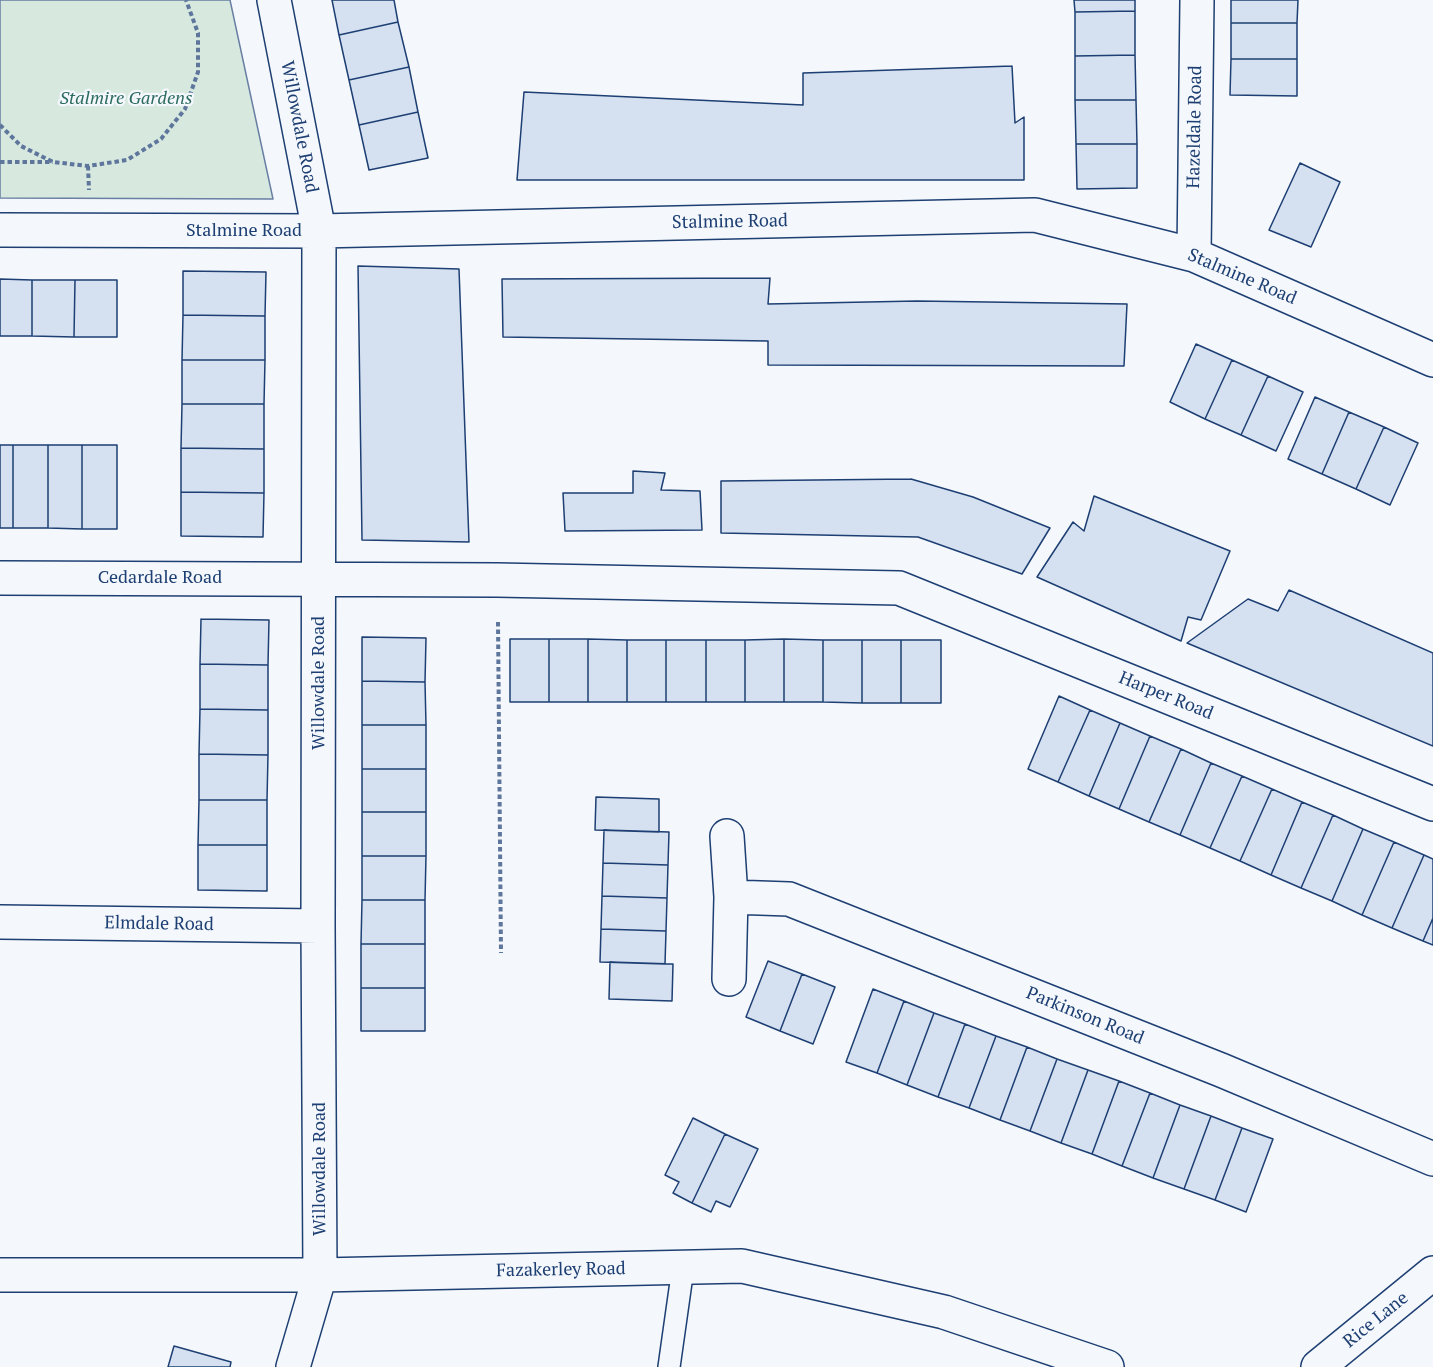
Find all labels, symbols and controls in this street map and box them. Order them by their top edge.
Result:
street label: Willowdale Road [276,59,322,195]
street label: Hazeldale Road [1183,65,1207,189]
park label: Stalmire Gardens [59,88,193,110]
street label: Stalmine Road [672,210,788,234]
street label: Stalmine Road [186,220,302,242]
street label: Stalmine Road [1184,244,1300,310]
street label: Cedardale Road [98,567,222,589]
street label: Willowdale Road [308,616,330,750]
street label: Harper Road [1116,667,1216,725]
street label: Elmdale Road [104,912,214,936]
street label: Parkinson Road [1023,983,1147,1049]
street label: Willowdale Road [309,1102,331,1236]
street label: Fazakerley Road [496,1258,626,1282]
street label: Rice Lane [1339,1287,1413,1353]

